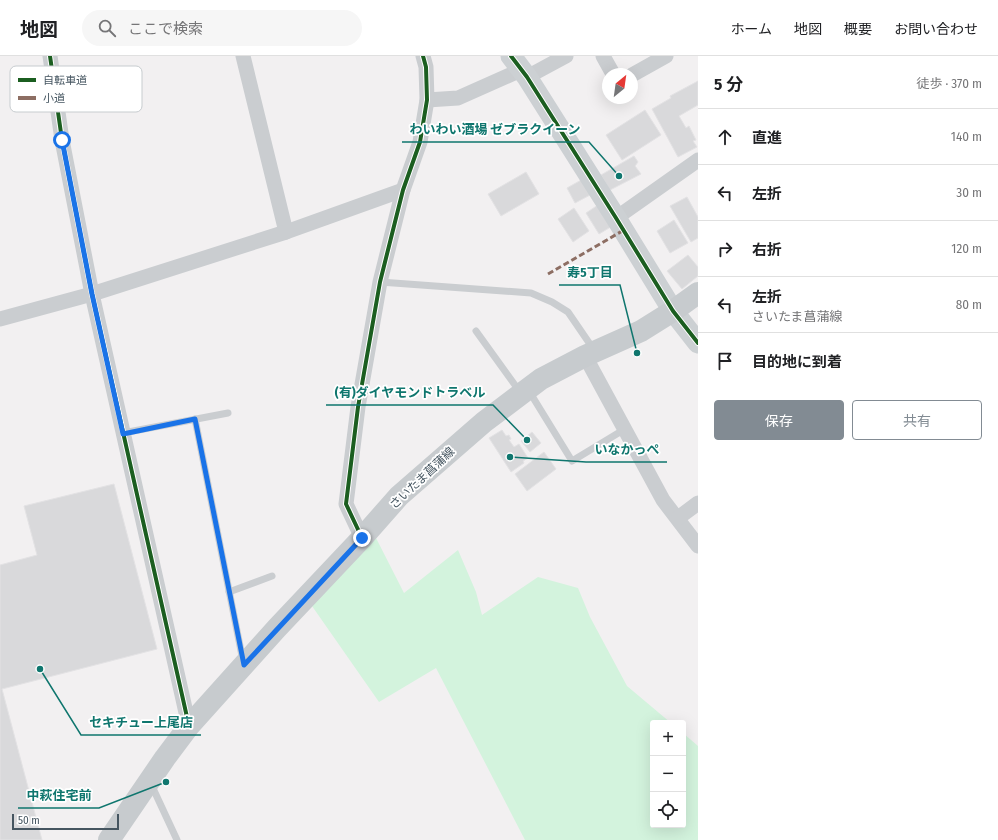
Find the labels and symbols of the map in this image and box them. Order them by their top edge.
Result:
legend [10,66,142,112]
north arrow [602,68,638,104]
text: 自転車道 [43,74,87,87]
text: 小道 [43,92,65,105]
callout: わいわい酒場 ゼブラクイーン [402,117,589,142]
text: わいわい酒場 ゼブラクイーン [409,122,581,137]
route start [53,131,71,149]
callout: 寿5丁目 [559,260,620,285]
text: 寿5丁目 [567,265,613,280]
callout: (有)ダイヤモンドトラベル [326,380,493,405]
text: (有)ダイヤモンドトラベル [335,385,485,400]
callout: いなかっぺ [586,437,667,462]
text: いなかっぺ [594,442,660,457]
street label: さいたま菖蒲線 [387,444,457,512]
route end [353,529,371,547]
callout: セキチュー上尾店 [81,710,201,735]
text: セキチュー上尾店 [89,715,193,730]
callout: 中萩住宅前 [18,783,99,808]
text: 中萩住宅前 [26,788,92,803]
scale bar [12,812,119,831]

